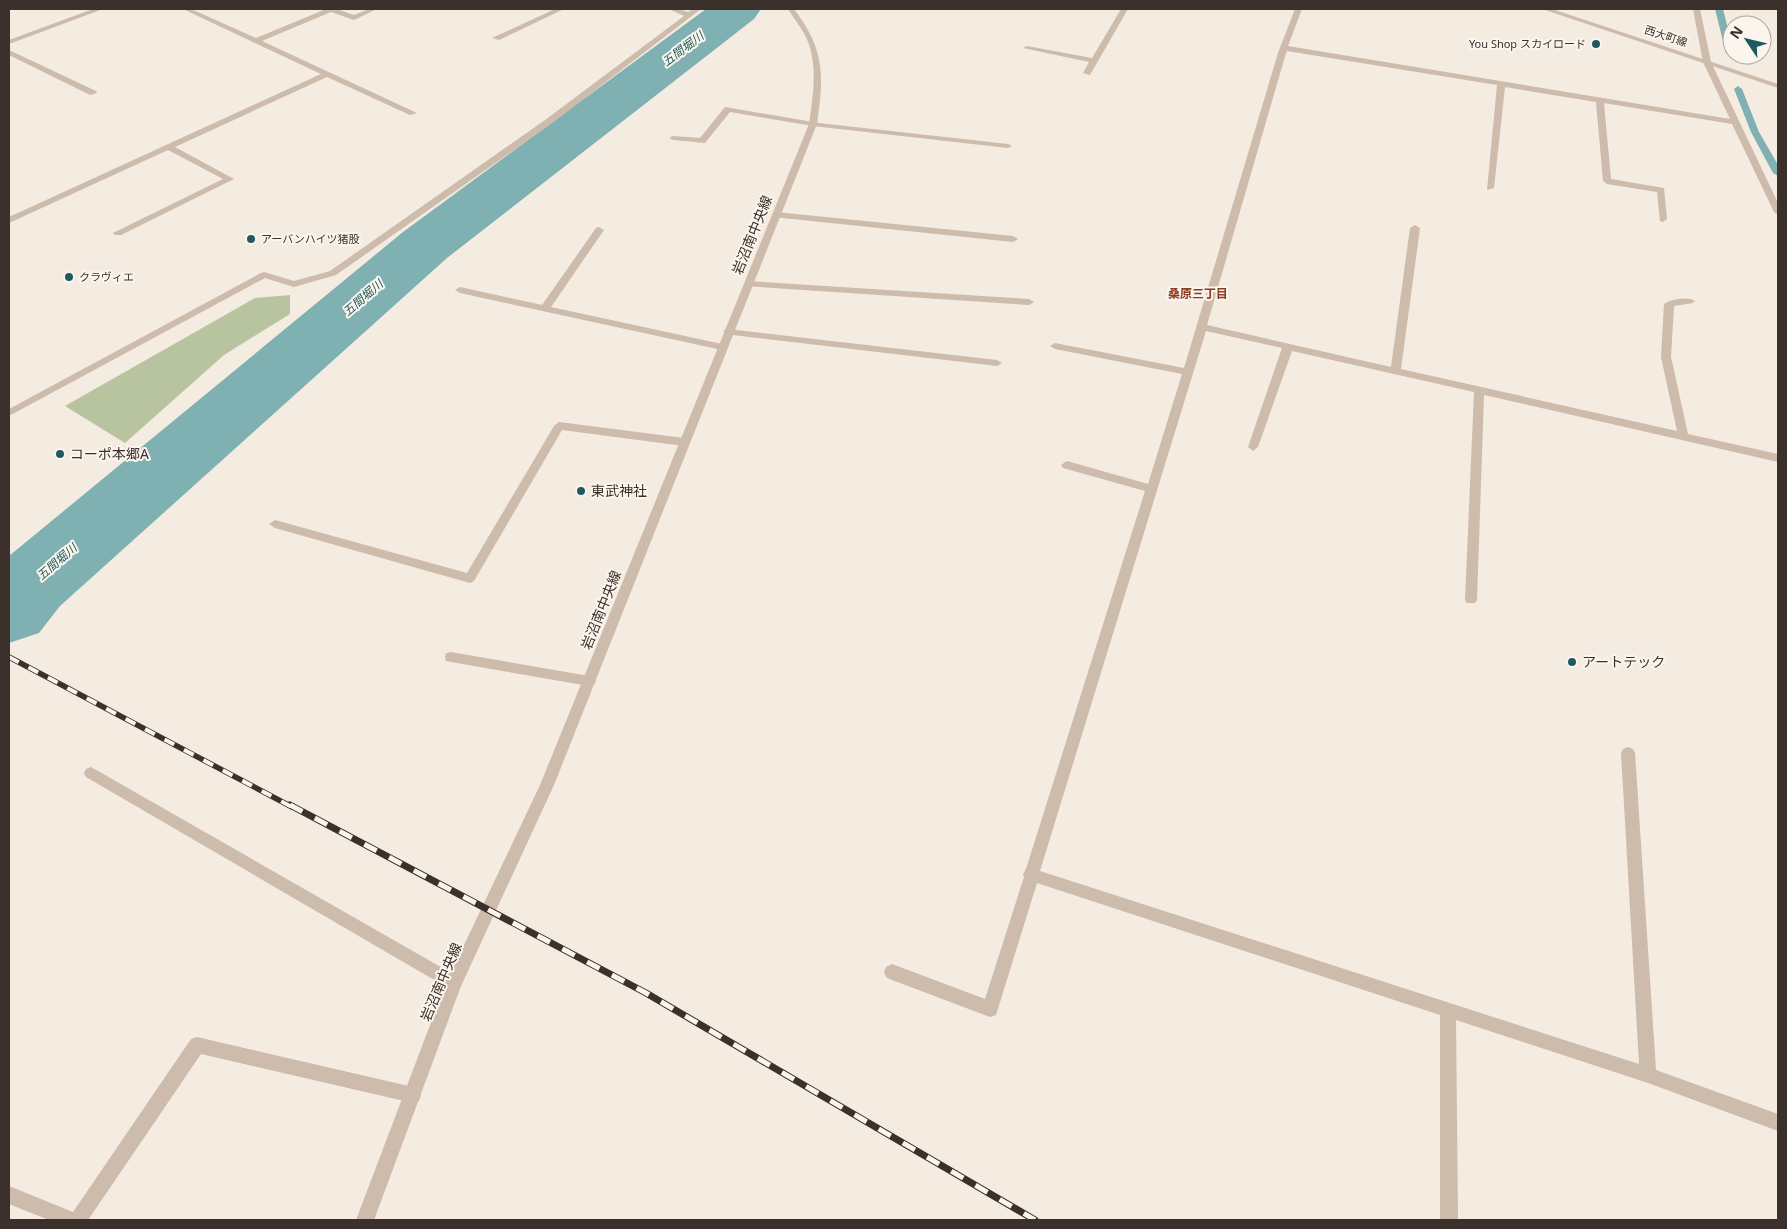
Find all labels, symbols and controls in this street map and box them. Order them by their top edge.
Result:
north arrow [1722,15,1772,65]
street label: 西大町線 [1643,22,1689,49]
text: N [1725,22,1747,42]
water label: 五間堀川 [658,26,709,70]
place label: You Shop スカイロード [1469,36,1586,51]
marker: You Shop スカイロード [1590,38,1602,50]
street label: 岩沼南中央線 [727,192,776,277]
place label: アーバンハイツ猪股 [261,231,360,246]
marker: アーバンハイツ猪股 [245,233,257,245]
place label: クラヴィエ [79,269,134,284]
marker: クラヴィエ [63,271,75,283]
water label: 五間堀川 [339,274,388,320]
district label: 桑原三丁目 [1168,285,1228,302]
place label: コーポ本郷A [70,444,149,463]
marker: コーポ本郷A [54,448,66,460]
place label: 東武神社 [591,481,647,500]
marker: 東武神社 [575,485,587,497]
water label: 五間堀川 [33,538,82,584]
street label: 岩沼南中央線 [576,567,625,652]
place label: アートテック [1582,652,1665,671]
marker: アートテック [1566,656,1578,668]
street label: 岩沼南中央線 [415,939,466,1024]

